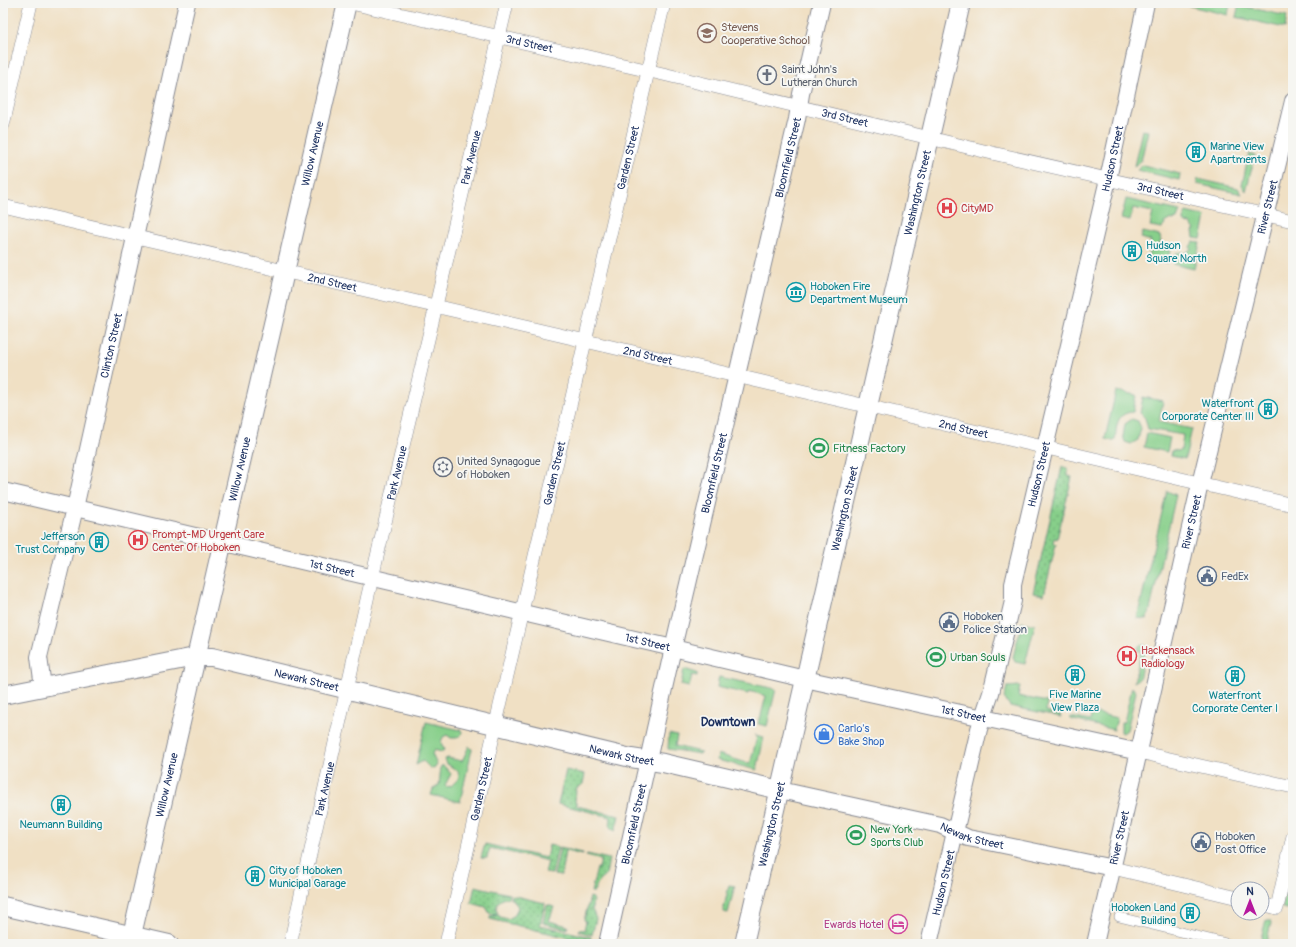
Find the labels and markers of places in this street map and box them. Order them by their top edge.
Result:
place label: Stevens Cooperative School [721,21,810,47]
school or university icon: Stevens Cooperative School [696,22,718,44]
place label: Saint John's Lutheran Church [781,63,857,89]
church icon: Saint John's Lutheran Church [756,64,778,86]
place label: Marine View Apartments [1210,140,1266,166]
building icon: Marine View Apartments [1185,141,1207,163]
hospital icon: CityMD [936,197,958,219]
place label: CityMD [961,202,994,215]
place label: Hudson Square North [1146,239,1207,265]
building icon: Hudson Square North [1121,240,1143,262]
place label: Hoboken Fire Department Museum [810,280,908,306]
museum icon: Hoboken Fire Department Museum [785,281,807,303]
place label: Waterfront Corporate Center III [1162,397,1255,423]
building icon: Waterfront Corporate Center III [1257,398,1279,420]
sports icon: Fitness Factory [808,437,830,459]
place label: Fitness Factory [833,442,906,455]
place label: United Synagogue of Hoboken [457,455,541,481]
synagogue icon: United Synagogue of Hoboken [432,456,454,478]
place label: Prompt-MD Urgent Care Center Of Hoboken [152,528,265,554]
hospital icon: Prompt-MD Urgent Care Center Of Hoboken [127,529,149,551]
place label: Jefferson Trust Company [15,530,85,556]
building icon: Jefferson Trust Company [88,531,110,553]
public building icon: FedEx [1196,565,1218,587]
place label: FedEx [1221,570,1249,583]
place label: Hoboken Police Station [963,610,1027,636]
public building icon: Hoboken Police Station [938,611,960,633]
place label: Hackensack Radiology [1141,644,1195,670]
hospital icon: Hackensack Radiology [1116,645,1138,667]
sports icon: Urban Souls [925,646,947,668]
place label: Urban Souls [950,651,1005,664]
building icon: Five Marine View Plaza [1064,664,1086,686]
building icon: Waterfront Corporate Center I [1224,665,1246,687]
place label: Five Marine View Plaza [1049,688,1102,714]
place label: Waterfront Corporate Center I [1192,689,1278,715]
place label: Carlo's Bake Shop [838,722,885,748]
shop icon: Carlo's Bake Shop [813,723,835,745]
building icon: Neumann Building [50,794,72,816]
place label: Neumann Building [20,818,103,831]
place label: New York Sports Club [870,823,924,849]
sports icon: New York Sports Club [845,824,867,846]
place label: Hoboken Post Office [1215,830,1266,856]
public building icon: Hoboken Post Office [1190,831,1212,853]
place label: City of Hoboken Municipal Garage [269,864,346,890]
building icon: City of Hoboken Municipal Garage [244,865,266,887]
place label: Hoboken Land Building [1111,901,1176,927]
building icon: Hoboken Land Building [1179,902,1201,924]
hotel icon: Ewards Hotel [887,913,909,935]
place label: Ewards Hotel [824,918,884,931]

